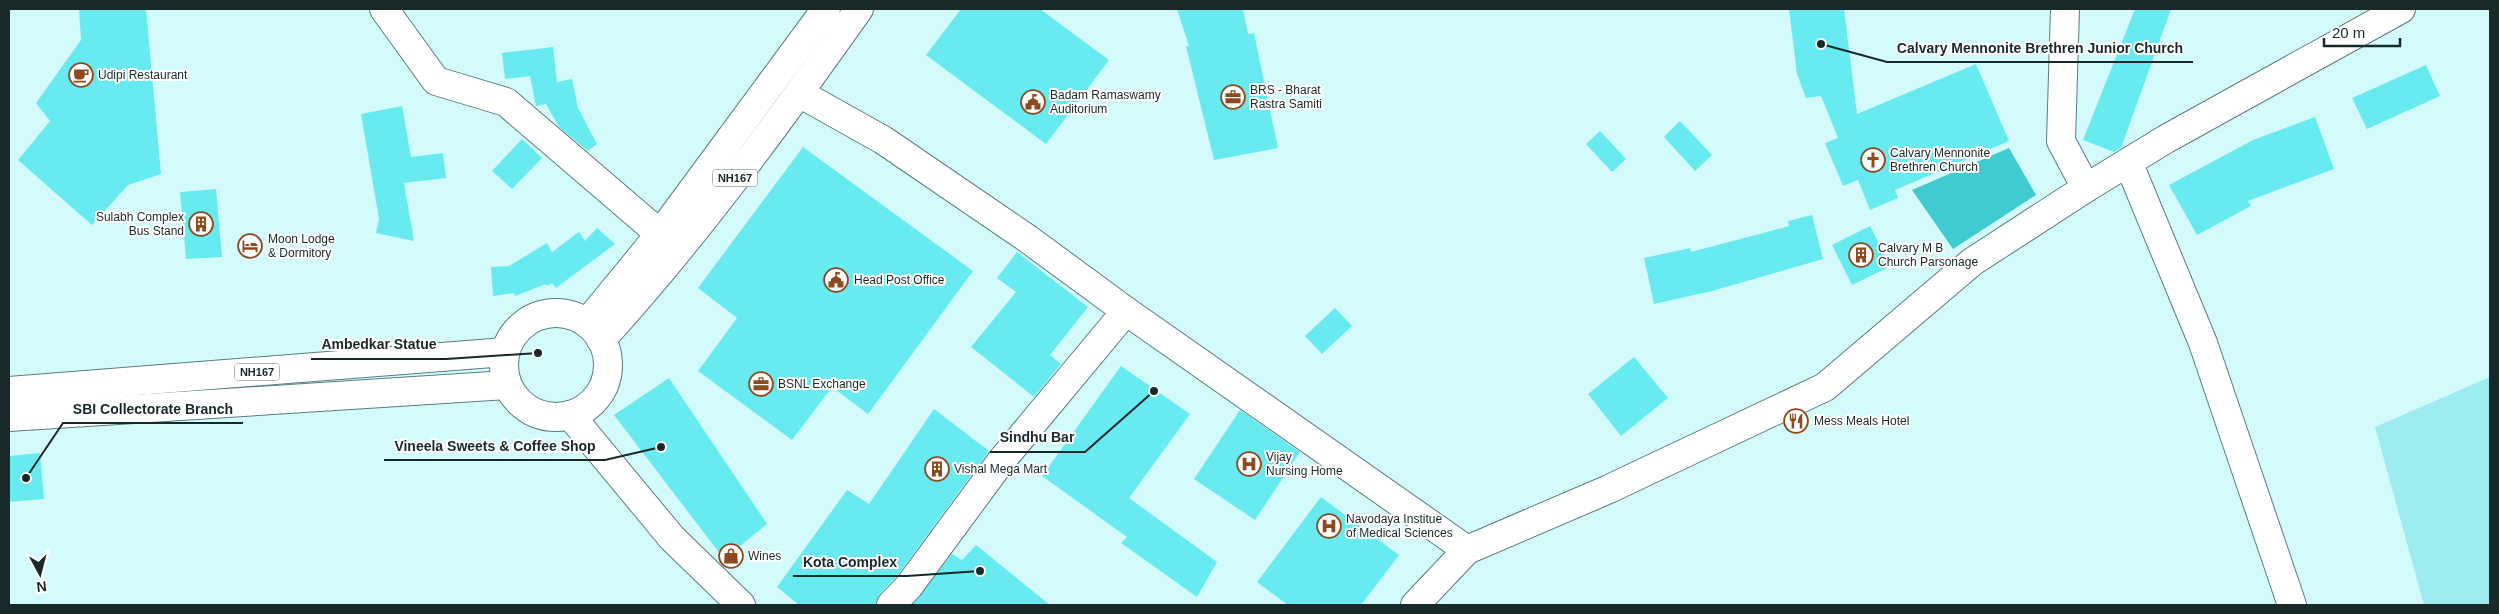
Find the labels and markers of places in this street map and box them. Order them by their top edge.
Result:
callout: Calvary Mennonite Brethren Junior Church [1887,33,2193,62]
cafe icon: Udipi Restaurant [68,62,94,88]
place label: Udipi Restaurant [98,68,188,82]
place label: BRS - Bharat Rastra Samiti [1250,83,1322,111]
office icon: BRS - Bharat Rastra Samiti [1220,84,1246,110]
place label: Badam Ramaswamy Auditorium [1050,88,1161,116]
public building icon: Badam Ramaswamy Auditorium [1020,89,1046,115]
place label: Calvary Mennonite Brethren Church [1890,146,1990,174]
church icon: Calvary Mennonite Brethren Church [1860,147,1886,173]
place label: Sulabh Complex Bus Stand [96,210,184,238]
building icon: Sulabh Complex Bus Stand [188,211,214,237]
place label: Moon Lodge & Dormitory [268,232,335,260]
hotel icon: Moon Lodge & Dormitory [237,233,263,259]
place label: Calvary M B Church Parsonage [1878,241,1978,269]
building icon: Calvary M B Church Parsonage [1848,242,1874,268]
public building icon: Head Post Office [823,267,849,293]
place label: Head Post Office [854,273,945,287]
callout: Ambedkar Statue [311,330,446,359]
office icon: BSNL Exchange [748,371,774,397]
place label: BSNL Exchange [778,377,866,391]
callout: SBI Collectorate Branch [63,394,243,423]
restaurant icon: Mess Meals Hotel [1783,408,1809,434]
place label: Mess Meals Hotel [1814,414,1909,428]
callout: Sindhu Bar [990,423,1085,452]
callout: Vineela Sweets & Coffee Shop [384,431,605,460]
place label: Vijay Nursing Home [1266,450,1343,478]
hospital icon: Vijay Nursing Home [1236,451,1262,477]
building icon: Vishal Mega Mart [924,456,950,482]
place label: Vishal Mega Mart [954,462,1048,476]
place label: Navodaya Institue of Medical Sciences [1346,512,1453,540]
hospital icon: Navodaya Institue of Medical Sciences [1316,513,1342,539]
shop icon: Wines [718,543,744,569]
callout: Kota Complex [793,547,907,576]
place label: Wines [748,549,781,563]

